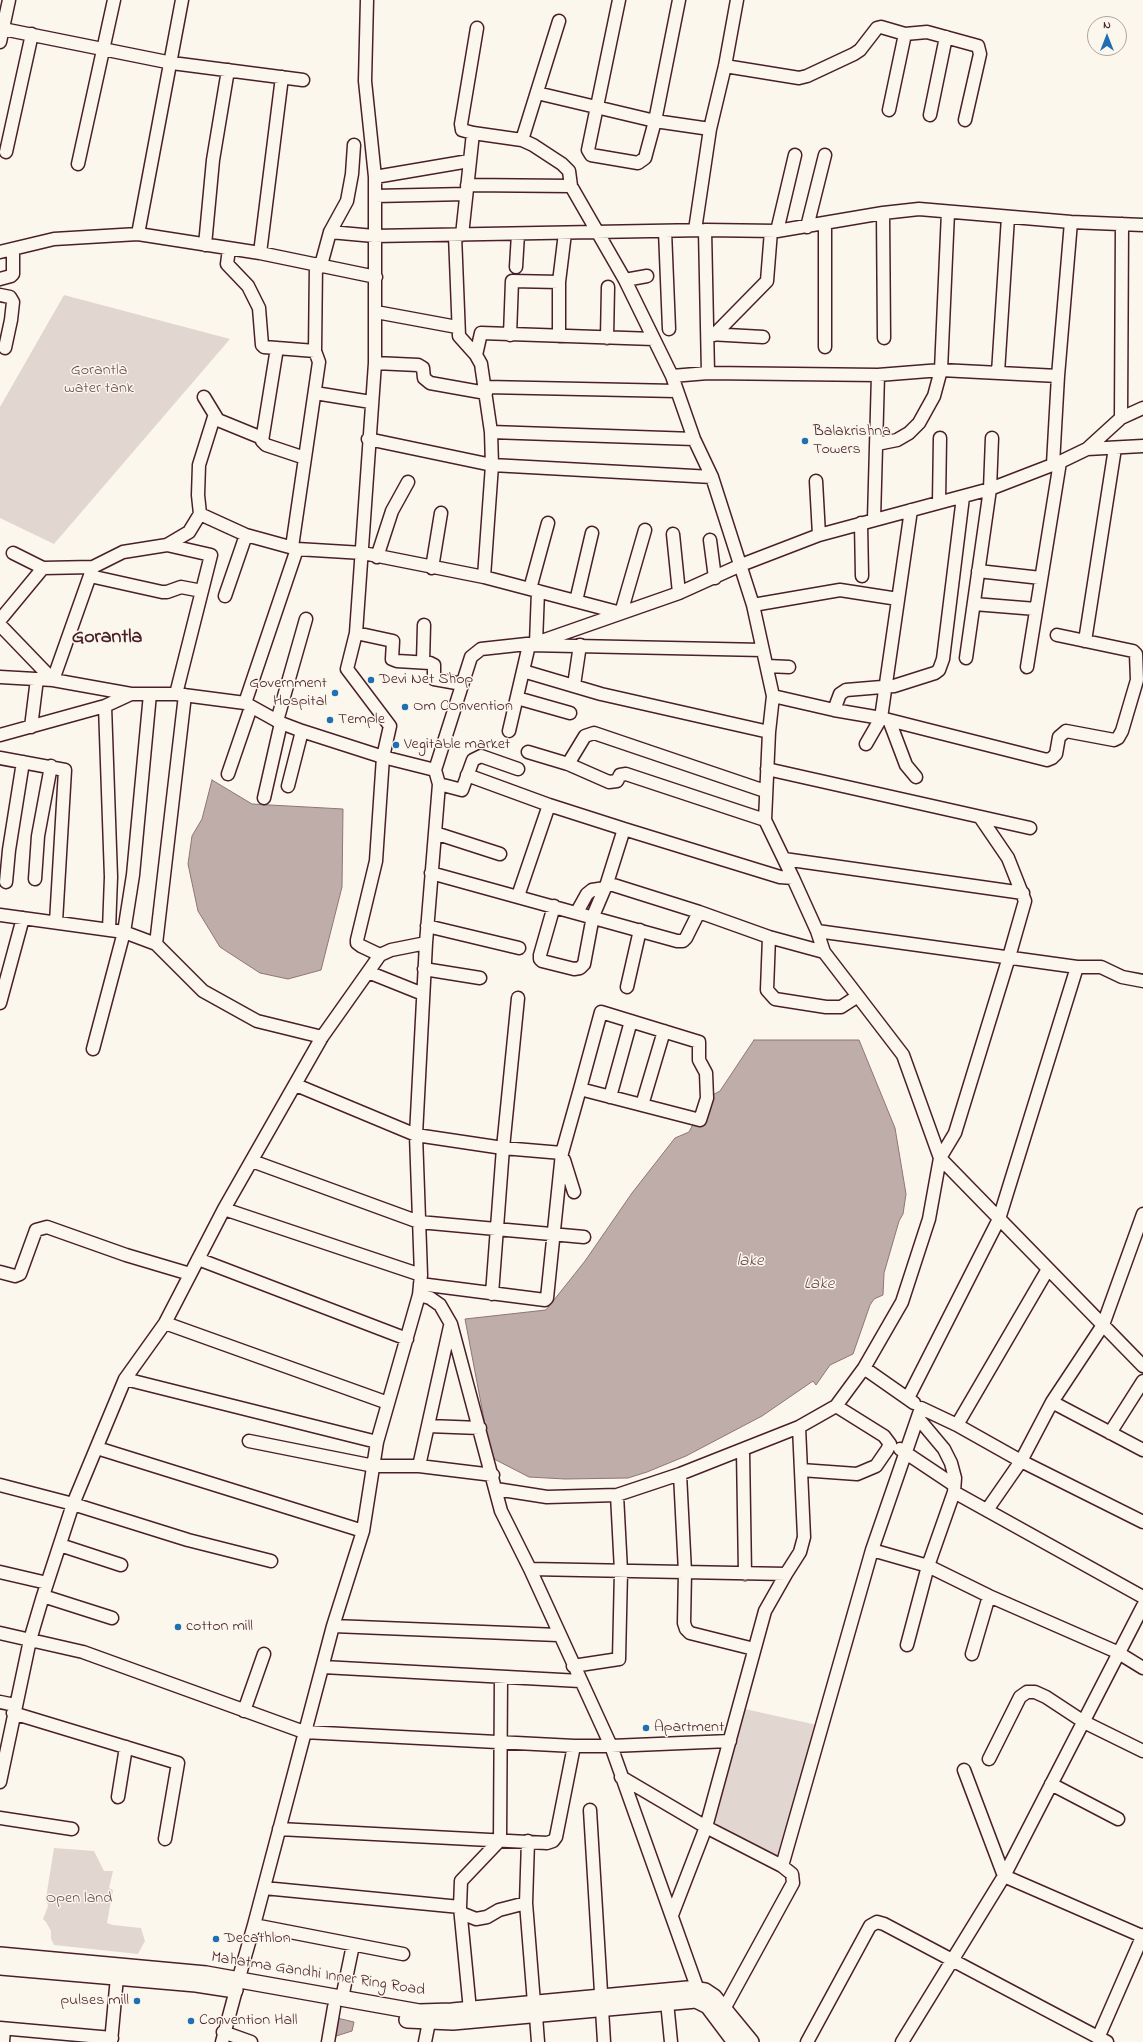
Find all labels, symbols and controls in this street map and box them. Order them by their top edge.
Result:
north arrow [1087,16,1127,56]
text: N [1103,17,1111,33]
park label: Gorantla water tank [64,361,134,399]
place label: Balakrishna Towers [813,422,891,460]
marker: Balakrishna Towers [800,436,810,446]
district label: Gorantla [72,627,142,651]
place label: Devi Net Shop [379,670,473,690]
place label: Government Hospital [249,674,327,712]
marker: Devi Net Shop [366,675,376,685]
marker: Government Hospital [330,688,340,698]
place label: Om COnvention [413,697,513,717]
marker: Om COnvention [400,702,410,712]
place label: Temple [338,710,385,730]
marker: Temple [325,715,335,725]
place label: Vegitable market [404,735,510,755]
marker: Vegitable market [391,740,401,750]
water label: lake [736,1252,764,1272]
water label: Lake [804,1275,834,1295]
place label: cotton mill [186,1617,253,1637]
marker: cotton mill [173,1622,183,1632]
place label: Apartment [654,1718,724,1738]
marker: Apartment [641,1723,651,1733]
park label: Open land [46,1889,112,1909]
place label: Decathlon [224,1929,291,1949]
marker: Decathlon [211,1934,221,1944]
street label: Mahatma Gandhi Inner Ring Road [210,1949,426,2001]
place label: pulses mill [60,1991,129,2011]
marker: pulses mill [132,1996,142,2006]
place label: Convention Hall [199,2011,297,2031]
marker: Convention Hall [186,2016,196,2026]

